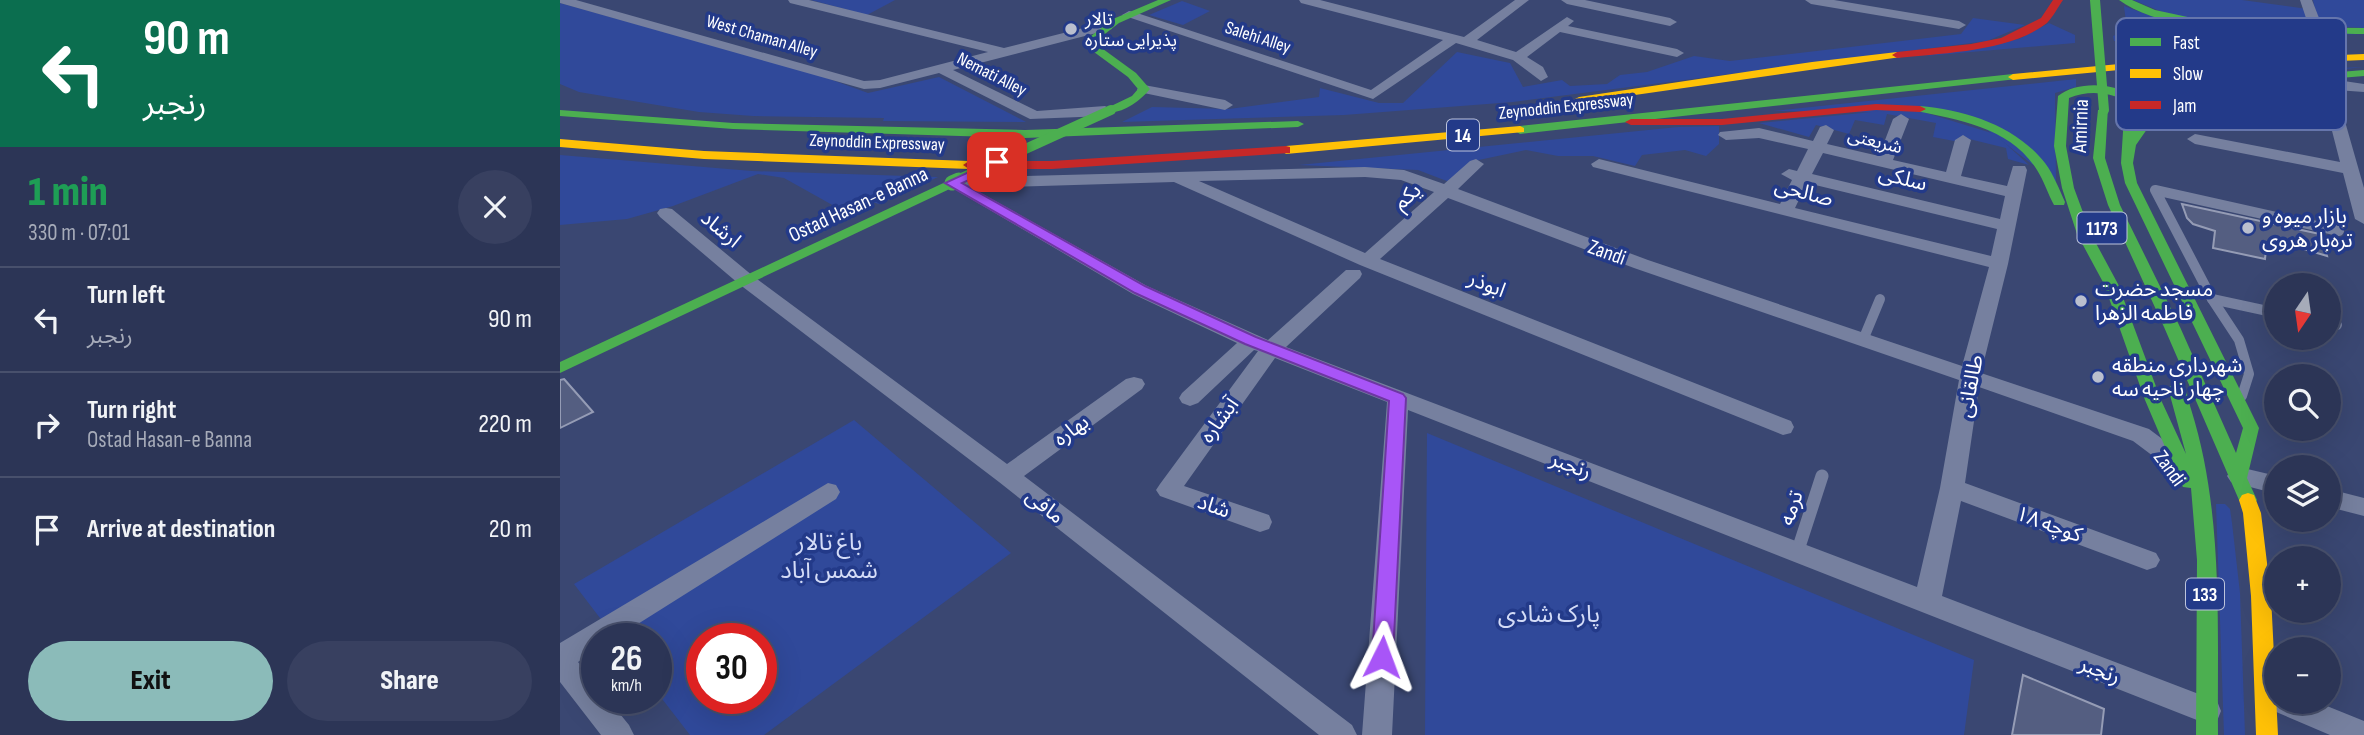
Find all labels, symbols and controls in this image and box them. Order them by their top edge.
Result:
place label: تالار پذیرایی ستاره [1084,9,1177,51]
text: 90 m [143,10,230,69]
street label: West Chaman Alley [704,11,820,62]
street label: Salehi Alley [1222,17,1293,58]
legend [2116,18,2346,130]
marker: تالار پذیرایی ستاره [1063,21,1079,37]
icon: left [28,28,119,119]
text: Fast [2173,32,2200,55]
street label: Nemati Alley [953,48,1030,101]
text: Slow [2173,63,2203,86]
text: رنجبر [143,85,206,124]
street label: Zeynoddin Expressway [1498,89,1635,124]
text: Jam [2172,95,2196,118]
street label: Amirnia [2067,99,2094,154]
road number: 14 [1447,119,1479,150]
street label: شریعتی [1845,125,1904,158]
street label: Zeynoddin Expressway [809,130,945,155]
pin [967,132,1027,192]
icon: arrive [978,143,1016,181]
street label: سلکی [1876,160,1930,197]
street label: Ostad Hasan-e Banna [785,161,932,248]
text: 1 min [28,167,108,218]
button: close [458,170,532,244]
street label: صالحی [1772,173,1836,212]
street label: یکم [1388,178,1428,217]
place label: بازار میوه و تره‌بار هروی [2262,204,2353,253]
street label: ارشاد [696,205,746,253]
road number: 1173 [2078,212,2126,244]
text: 330 m · 07:01 [28,219,130,247]
marker: بازار میوه و تره‌بار هروی [2240,220,2256,236]
street label: Zandi [1585,234,1629,271]
street label: ابوذر [1463,265,1509,303]
north arrow [2264,273,2342,350]
map controls [2264,273,2341,714]
place label: مسجد حضرت فاطمه الزهرا [2095,277,2213,326]
text: Turn left [87,280,165,311]
marker: مسجد حضرت فاطمه الزهرا [2073,293,2089,309]
icon: left [28,301,66,339]
text: 90 m [488,304,532,335]
text: رنجبر [87,322,133,350]
street label: طالقانی [1952,353,1989,420]
place label: شهرداری منطقه چهار ناحیه سه [2112,353,2243,402]
button: search [2264,364,2341,441]
marker: شهرداری منطقه چهار ناحیه سه [2090,369,2106,385]
street label: آبشاره [1195,392,1245,448]
text: Turn right [87,395,176,426]
icon: right [28,406,66,444]
text: 220 m [478,409,532,440]
street label: بهاره [1049,409,1094,452]
text: Ostad Hasan-e Banna [87,426,252,454]
street label: Zandi [2148,445,2191,491]
street label: رنجبر [1546,446,1595,485]
button: layers [2264,455,2341,532]
street label: مافی [1020,484,1069,529]
street label: ترمه [1774,488,1809,529]
street label: شاد [1194,489,1233,524]
street label: کوچه ۱۸ [2012,501,2086,548]
icon: arrive [28,511,66,549]
text: Arrive at destination [87,514,275,545]
text: 20 m [489,514,532,545]
park label: باغ تالار شمس آباد [780,528,878,585]
button: + [2264,546,2341,623]
road number: 133 [2186,579,2224,610]
park label: پارک شادی [1498,600,1600,629]
position arrow [1345,620,1419,694]
speed limit sign: 30 [686,623,777,714]
button: − [2264,637,2341,714]
text: 26 [611,638,642,681]
button: Exit [28,641,273,721]
button: Share [287,641,532,721]
street label: رنجبر [2075,651,2124,690]
text: km/h [611,675,642,696]

